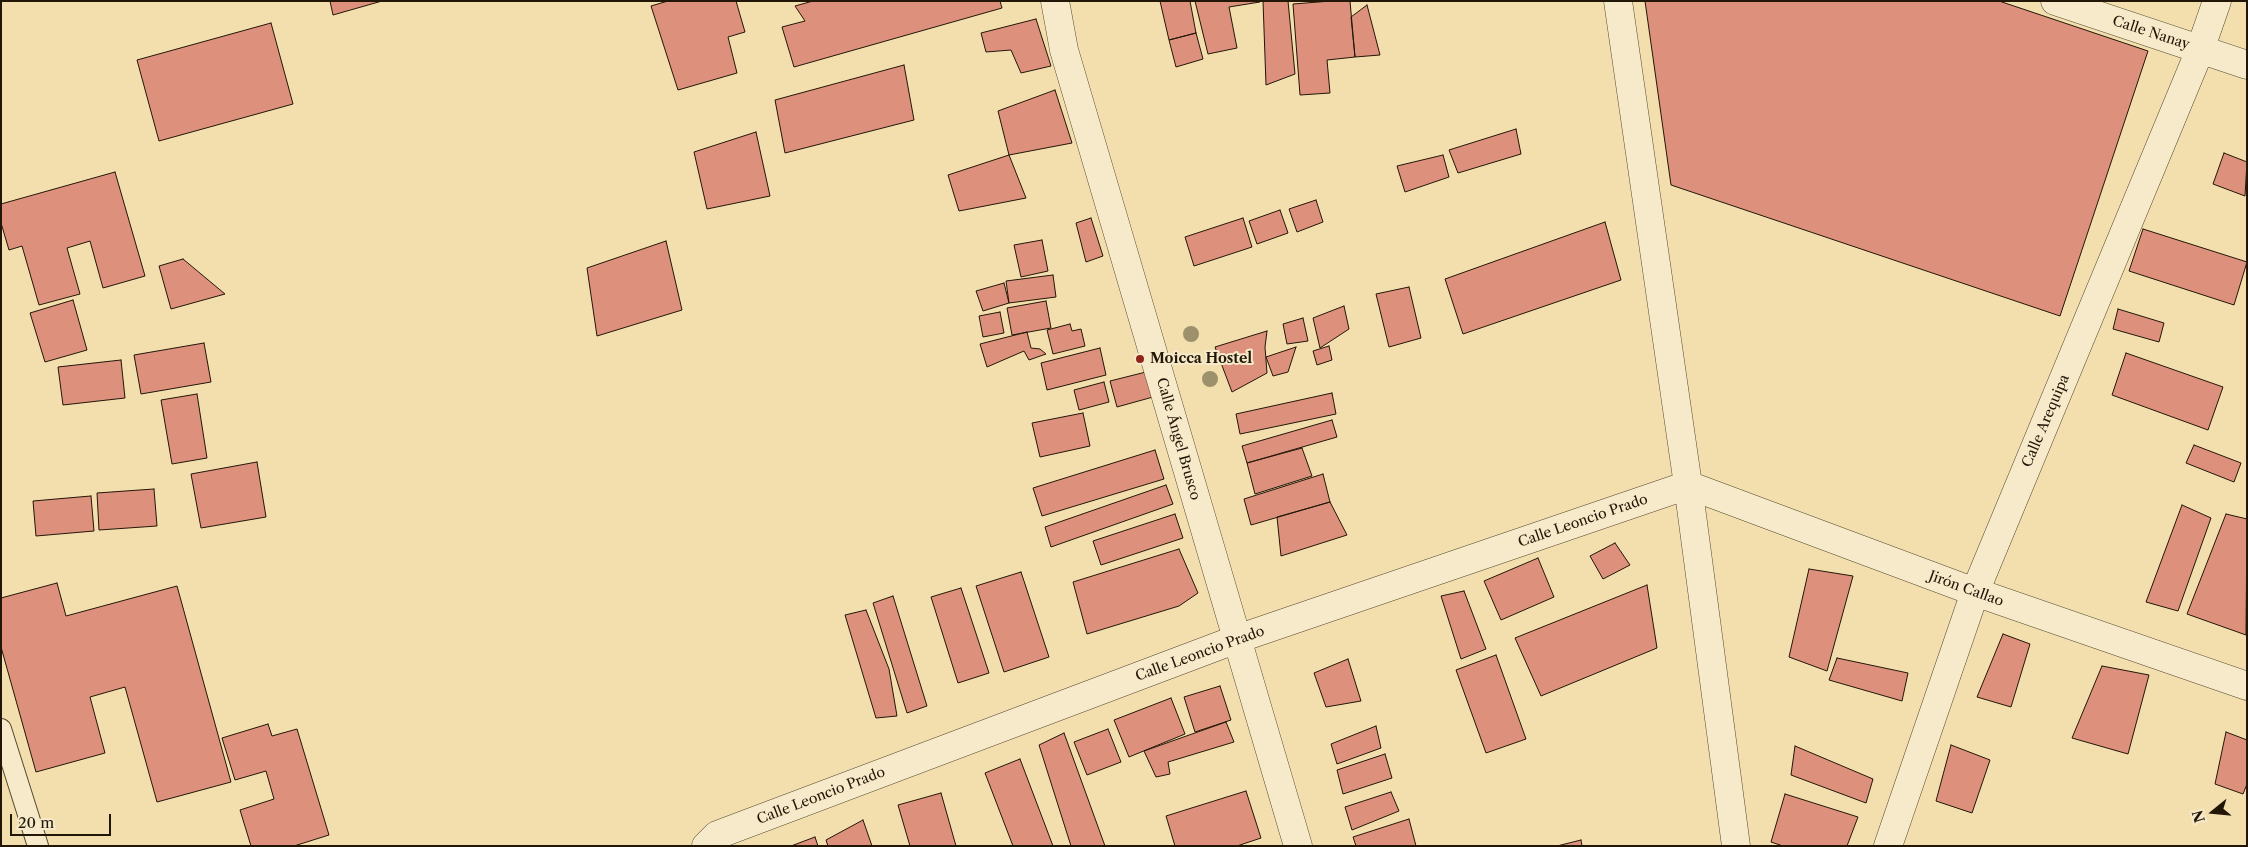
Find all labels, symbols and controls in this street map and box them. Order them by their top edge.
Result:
street label: Calle Nanay [2110,13,2192,53]
place label: Moicca Hostel [1150,351,1252,367]
marker: Moicca Hostel [1134,353,1146,365]
street label: Calle Arequipa [2019,372,2073,470]
street label: Calle Ángel Brusco [1152,376,1204,502]
street label: Calle Leoncio Prado [1516,491,1650,551]
street label: Jirón Callao [1926,568,2006,610]
street label: Calle Leoncio Prado [1133,623,1267,685]
street label: Calle Leoncio Prado [755,764,887,828]
north arrow [2188,787,2238,837]
scale bar [12,804,114,836]
text: N [2188,808,2209,825]
text: 20 m [18,813,54,832]

